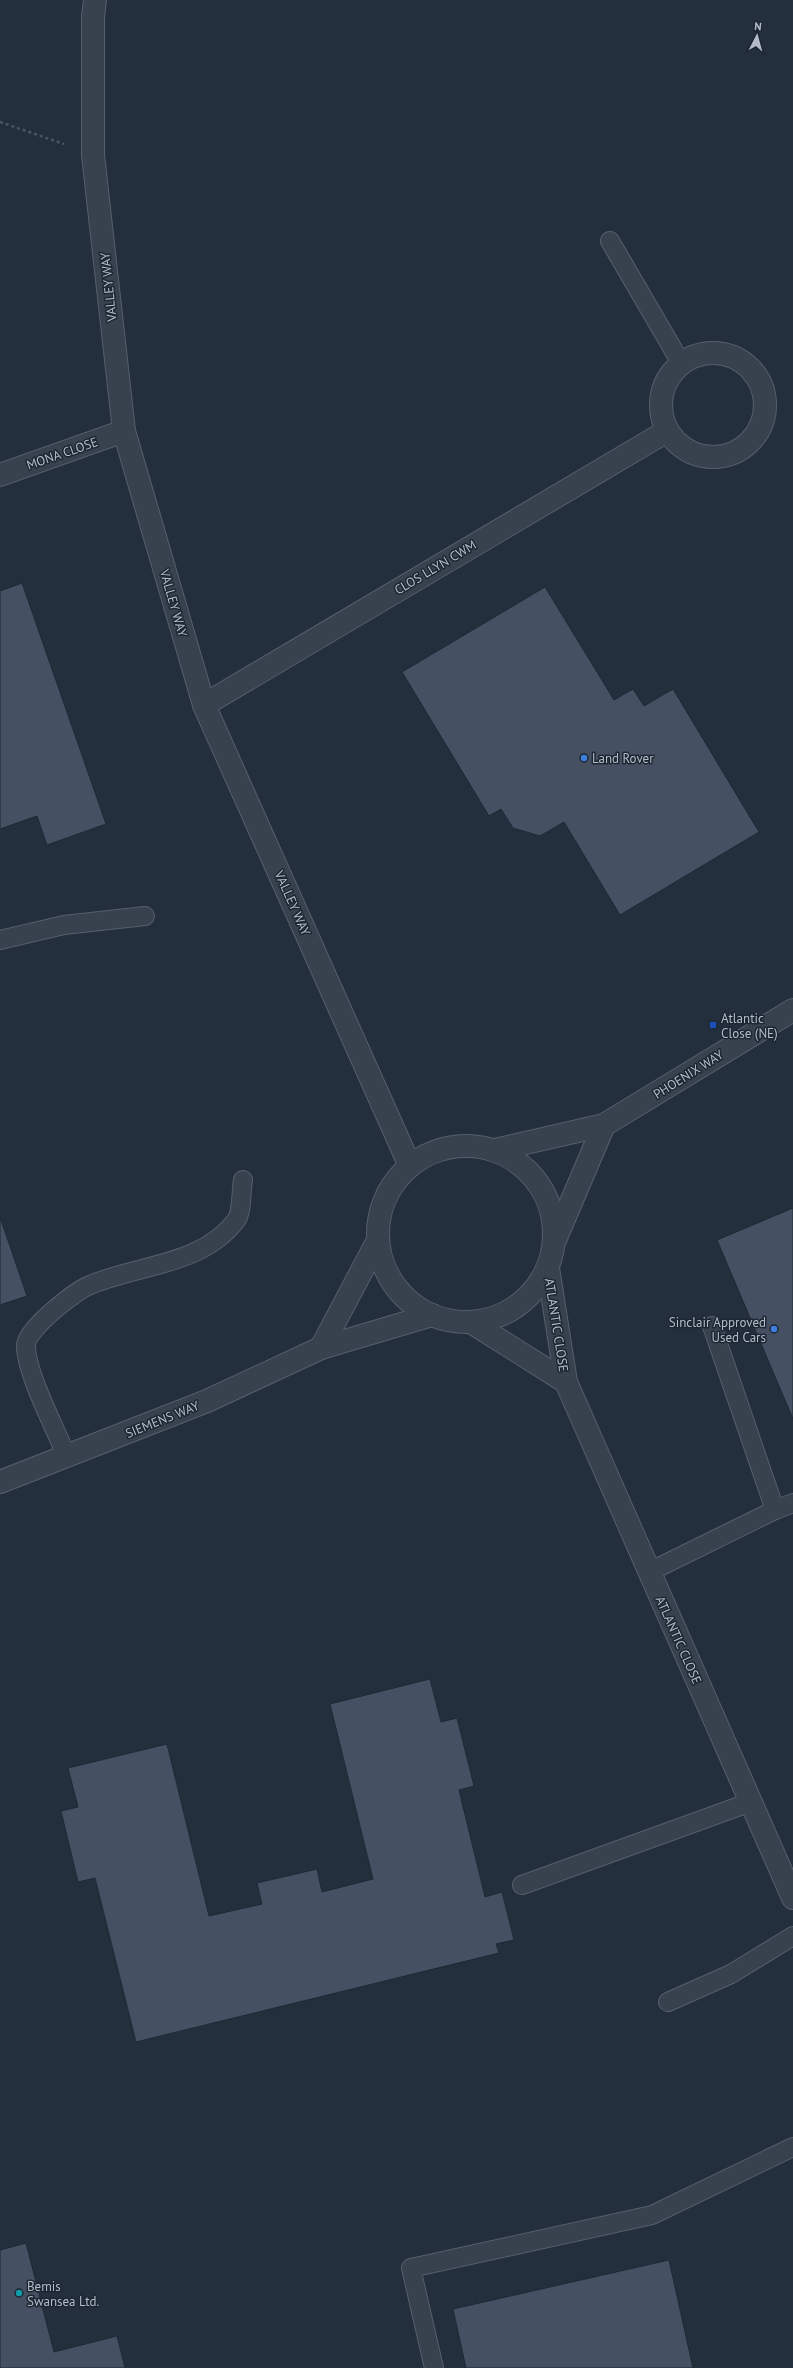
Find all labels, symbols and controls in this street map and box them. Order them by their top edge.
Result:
north arrow [737,16,777,56]
text: N [754,19,762,33]
street label: VALLEY WAY [96,251,121,323]
street label: MONA CLOSE [24,433,100,474]
street label: CLOS LLYN CWM [391,536,479,599]
street label: VALLEY WAY [156,567,191,640]
place label: Land Rover [592,750,654,767]
marker: Land Rover [579,753,589,763]
street label: VALLEY WAY [270,867,315,939]
place label: Atlantic Close (NE) [721,1010,778,1042]
marker: Atlantic Close (NE) [708,1020,718,1030]
street label: PHOENIX WAY [650,1046,727,1103]
street label: ATLANTIC CLOSE [541,1277,572,1373]
place label: Sinclair Approved Used Cars [669,1314,766,1346]
marker: Sinclair Approved Used Cars [769,1324,779,1334]
street label: SIEMENS WAY [123,1397,202,1442]
street label: ATLANTIC CLOSE [652,1594,706,1687]
place label: Bemis Swansea Ltd. [27,2278,100,2310]
marker: Bemis Swansea Ltd. [14,2288,24,2298]

